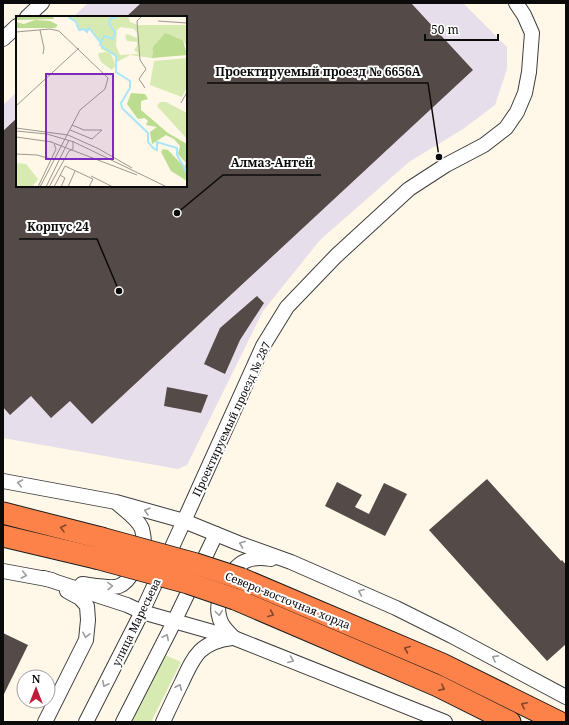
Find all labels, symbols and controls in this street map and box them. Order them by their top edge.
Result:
inset map [16,16,187,187]
scale bar [425,16,498,42]
text: 50 m [431,21,459,38]
callout: Проектируемый проезд № 6656А [207,59,428,83]
text: Проектируемый проезд № 6656А [215,63,421,80]
callout: Алмаз-Антей [223,151,321,175]
text: Алмаз-Антей [231,154,313,171]
callout: Корпус 24 [19,215,97,239]
text: Корпус 24 [27,218,89,235]
street label: Проектируемый проезд № 287 [188,339,274,499]
one-way arrow [17,480,23,488]
one-way arrow [143,507,150,516]
one-way arrow [60,524,67,533]
one-way arrow [238,541,245,549]
street label: Северо-восточная хорда [223,568,353,632]
one-way arrow [20,570,27,578]
street label: улица Маресьева [108,576,164,668]
one-way arrow [107,582,113,590]
one-way arrow [357,589,364,597]
one-way arrow [214,610,223,617]
one-way arrow [268,610,275,618]
one-way arrow [82,632,90,639]
one-way arrow [161,634,169,642]
one-way arrow [403,646,410,654]
one-way arrow [492,655,499,663]
one-way arrow [287,656,294,664]
north arrow [16,669,56,709]
text: N [32,671,41,686]
one-way arrow [102,680,110,687]
one-way arrow [174,683,182,691]
one-way arrow [438,683,445,691]
one-way arrow [521,702,528,710]

